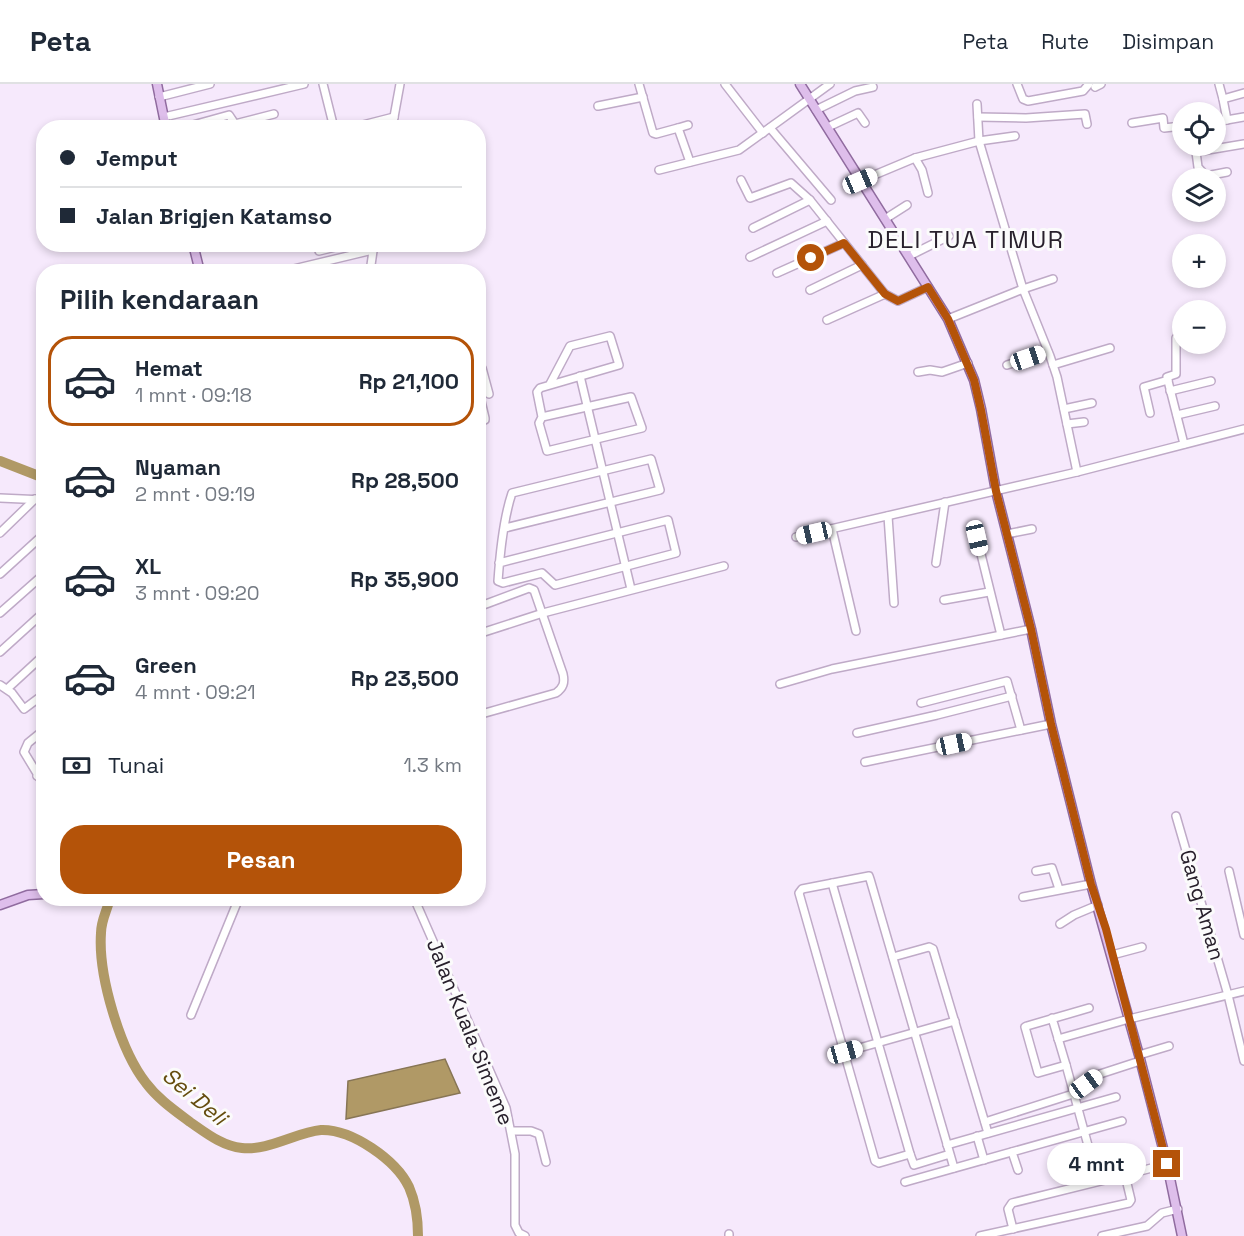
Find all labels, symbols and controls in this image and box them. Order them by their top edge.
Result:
text: Peta [30,23,91,59]
text: Peta [962,28,1008,55]
text: Rute [1041,28,1089,55]
text: Disimpan [1122,28,1214,55]
map controls [1172,102,1226,354]
button: locate [1172,102,1226,156]
text: Jemput [96,144,178,172]
car [840,166,880,196]
button: layers [1172,168,1226,222]
text: Jalan Brigjen Katamso [96,202,332,230]
district label: DELI TUA TIMUR [868,224,1064,255]
button: + [1172,234,1226,288]
route start [797,244,824,271]
text: Pilih kendaraan [60,282,259,317]
button: − [1172,300,1226,354]
car [1008,344,1048,372]
icon: car [63,354,117,408]
text: Hemat [135,354,203,382]
text: Rp 21,100 [359,367,459,395]
text: 1 mnt · 09:18 [135,382,252,408]
icon: car [63,453,117,507]
text: Nyaman [135,453,221,481]
text: Rp 28,500 [351,466,459,494]
text: 2 mnt · 09:19 [135,481,255,507]
car [964,518,990,558]
car [794,520,834,546]
icon: car [63,552,117,606]
text: XL [135,552,161,580]
text: Rp 35,900 [350,565,459,593]
text: 3 mnt · 09:20 [135,580,260,606]
icon: car [63,651,117,705]
text: Green [135,651,197,679]
text: Rp 23,500 [351,664,459,692]
text: 4 mnt · 09:21 [135,679,256,705]
car [935,731,973,757]
icon: cash [60,749,93,782]
text: Tunai [108,751,164,779]
text: 1.3 km [403,752,462,778]
button: Pesan [60,825,462,894]
street label: Gang Aman [1174,847,1231,963]
street label: Jalan Kuala Simeme [421,935,520,1129]
car [825,1038,865,1066]
water label: Sei Deli [157,1061,235,1133]
car [1066,1066,1106,1102]
callout: 4 mnt [1047,1143,1146,1185]
route end [1153,1150,1180,1177]
text: 4 mnt [1068,1151,1125,1177]

